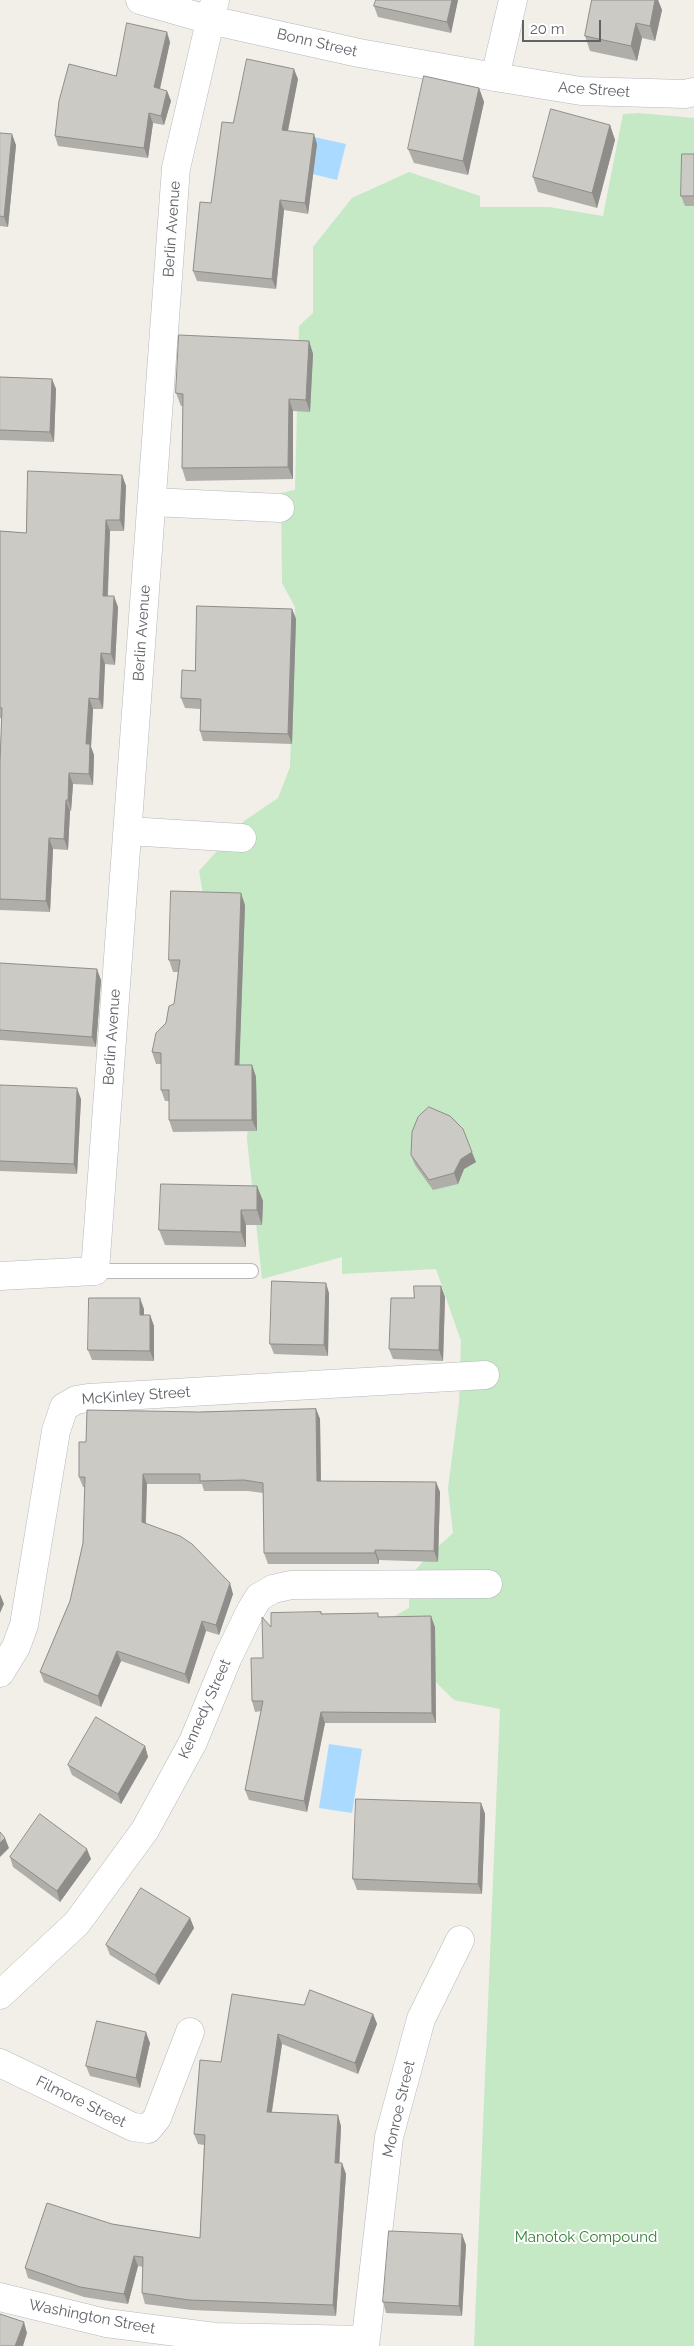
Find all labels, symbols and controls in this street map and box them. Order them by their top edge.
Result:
scale bar [524,10,603,42]
text: 20 m [530,20,565,38]
street label: Bonn Street [275,25,359,61]
street label: Ace Street [557,79,631,101]
street label: Berlin Avenue [160,180,184,278]
street label: Berlin Avenue [130,584,154,682]
street label: Berlin Avenue [100,988,124,1086]
street label: McKinley Street [81,1383,191,1409]
street label: Kennedy Street [175,1656,235,1762]
street label: Monroe Street [379,2059,419,2159]
street label: Filmore Street [33,2072,129,2132]
park label: Manotok Compound [515,2228,657,2246]
street label: Washington Street [27,2296,157,2338]

